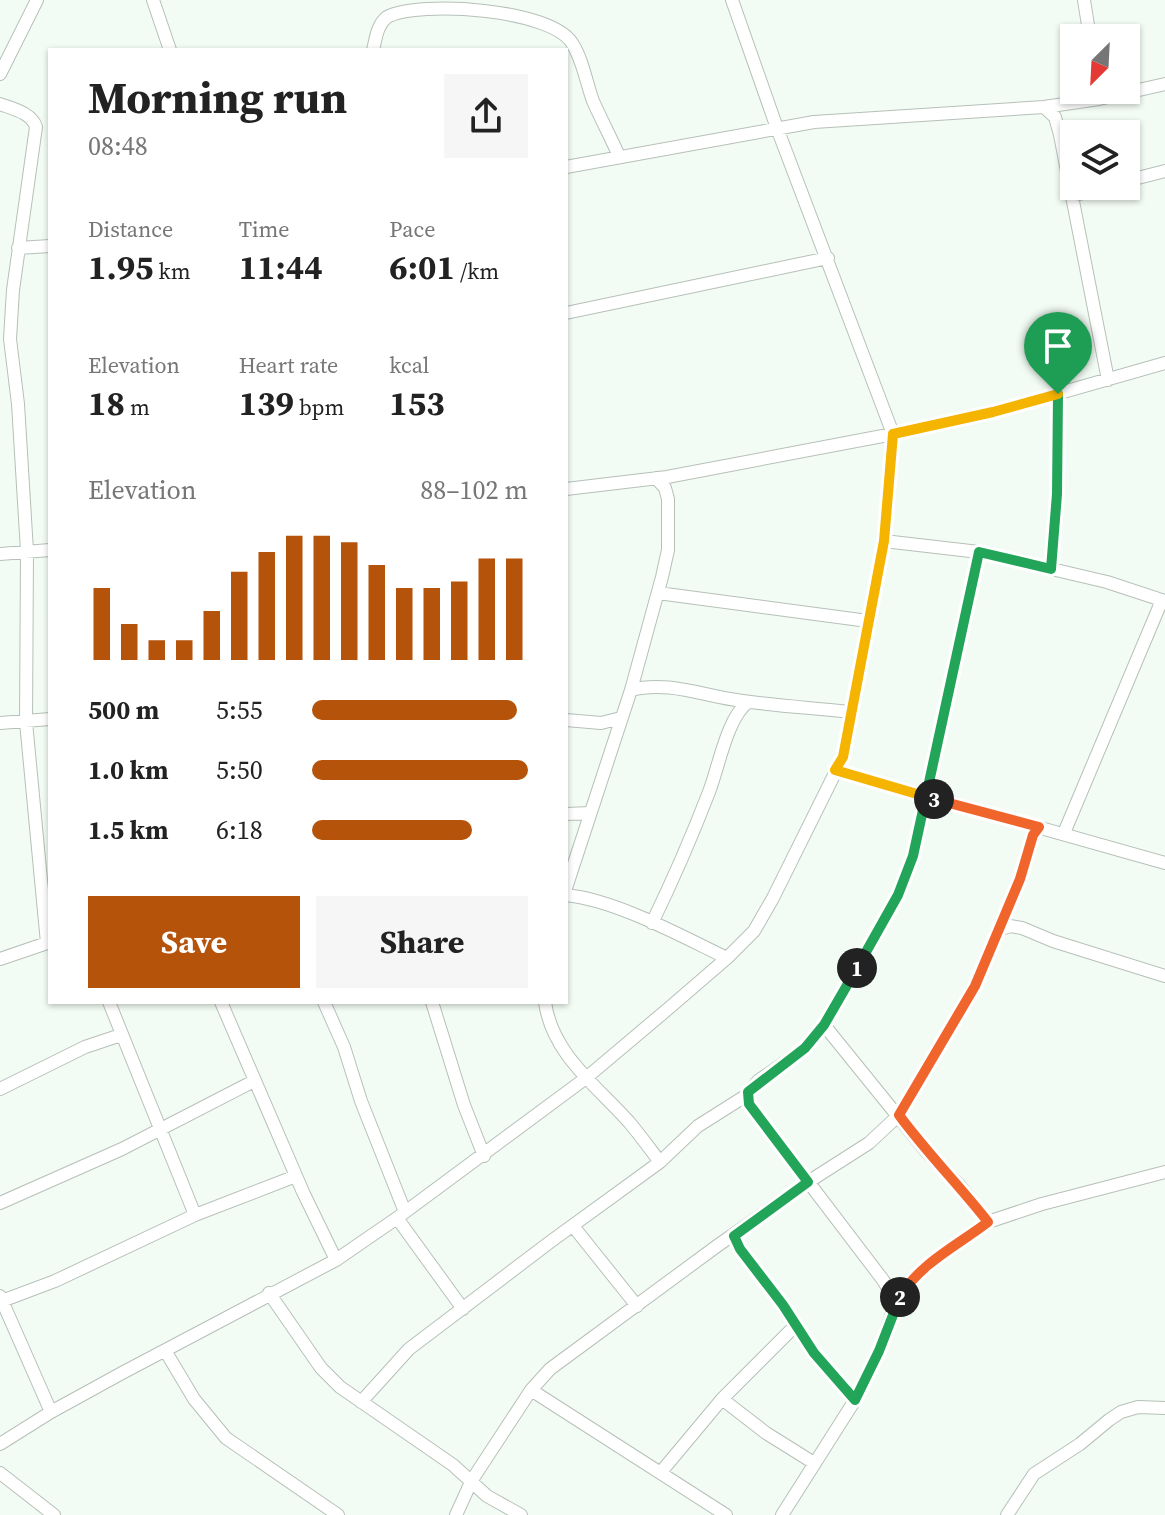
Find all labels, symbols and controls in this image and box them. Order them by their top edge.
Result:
north arrow [1060,24,1140,104]
map controls [1060,24,1140,200]
text: Morning run [88,67,347,128]
button: share [444,74,528,158]
button: layers [1060,120,1140,200]
text: 08:48 [88,128,148,164]
text: Distance [88,214,173,244]
text: Time [239,214,290,244]
text: Pace [389,214,435,244]
text: 1.95 [88,244,153,290]
text: 11:44 [239,244,323,290]
text: 6:01 [389,244,455,290]
text: km [153,256,190,286]
text: /km [455,256,499,286]
pin [1024,312,1092,394]
icon: arrive [1036,324,1080,368]
text: Elevation [88,350,180,380]
text: Heart rate [239,350,338,380]
text: kcal [389,350,429,380]
text: 18 [88,380,125,426]
text: 139 [239,380,294,426]
text: 153 [389,380,445,426]
text: m [125,392,150,422]
text: bpm [294,392,344,422]
text: Elevation [88,472,197,508]
text: 88–102 m [420,472,528,508]
text: 500 m [88,692,159,728]
text: 5:55 [216,692,263,728]
text: 1.0 km [88,752,169,788]
text: 5:50 [216,752,263,788]
pin: 3 [914,779,954,819]
text: 3 [928,784,940,814]
text: 1.5 km [88,812,169,848]
text: 6:18 [216,812,263,848]
button: Save [88,896,300,988]
button: Share [316,896,528,988]
pin: 1 [837,948,877,988]
text: 1 [851,953,863,983]
pin: 2 [880,1277,920,1317]
text: 2 [894,1282,906,1312]

